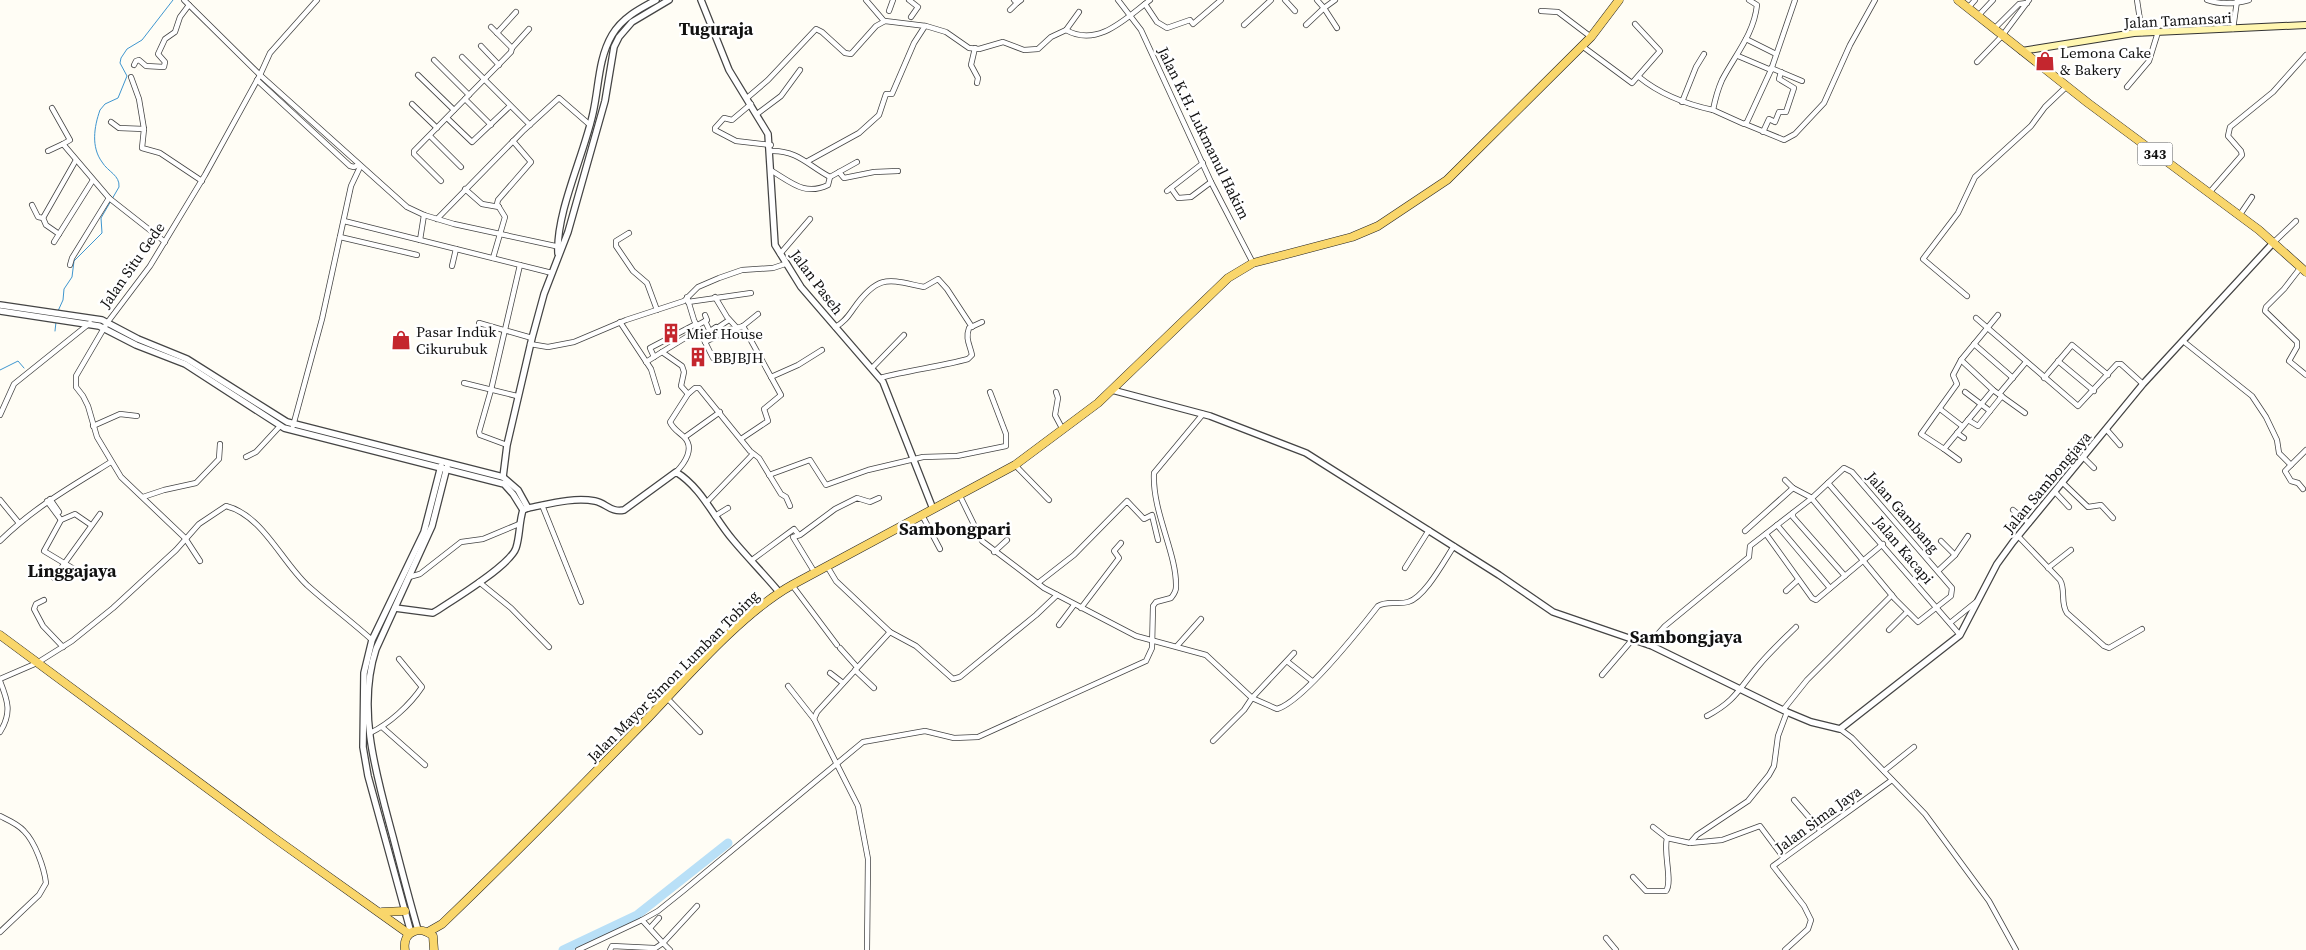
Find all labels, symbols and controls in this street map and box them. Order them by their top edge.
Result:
street label: Jalan Tamansari [2122,7,2233,33]
district label: Tuguraja [679,16,754,41]
street label: Jalan K.H. Lukmanul Hakim [1153,42,1255,223]
place label: Lemona Cake & Bakery [2060,42,2152,80]
shop icon: Lemona Cake & Bakery [2034,50,2056,72]
road number: 343 [2138,142,2172,166]
street label: Jalan Situ Gede [94,217,170,313]
street label: Jalan Paseh [785,244,849,319]
place label: Pasar Induk Cikurubuk [416,321,497,359]
building icon: Mief House [660,322,682,344]
place label: Mief House [686,323,763,344]
shop icon: Pasar Induk Cikurubuk [390,329,412,351]
building icon: BBJBJH [687,346,709,368]
place label: BBJBJH [713,347,764,368]
street label: Jalan Sambongjaya [1998,426,2096,538]
street label: Jalan Gambang [1861,466,1944,557]
street label: Jalan Kacapi [1869,511,1939,588]
district label: Sambongpari [899,516,1011,541]
district label: Linggajaya [27,558,117,583]
street label: Jalan Mayor Simon Lumban Tobing [582,585,764,767]
district label: Sambongjaya [1630,624,1743,649]
street label: Jalan Sima Jaya [1770,780,1866,858]

